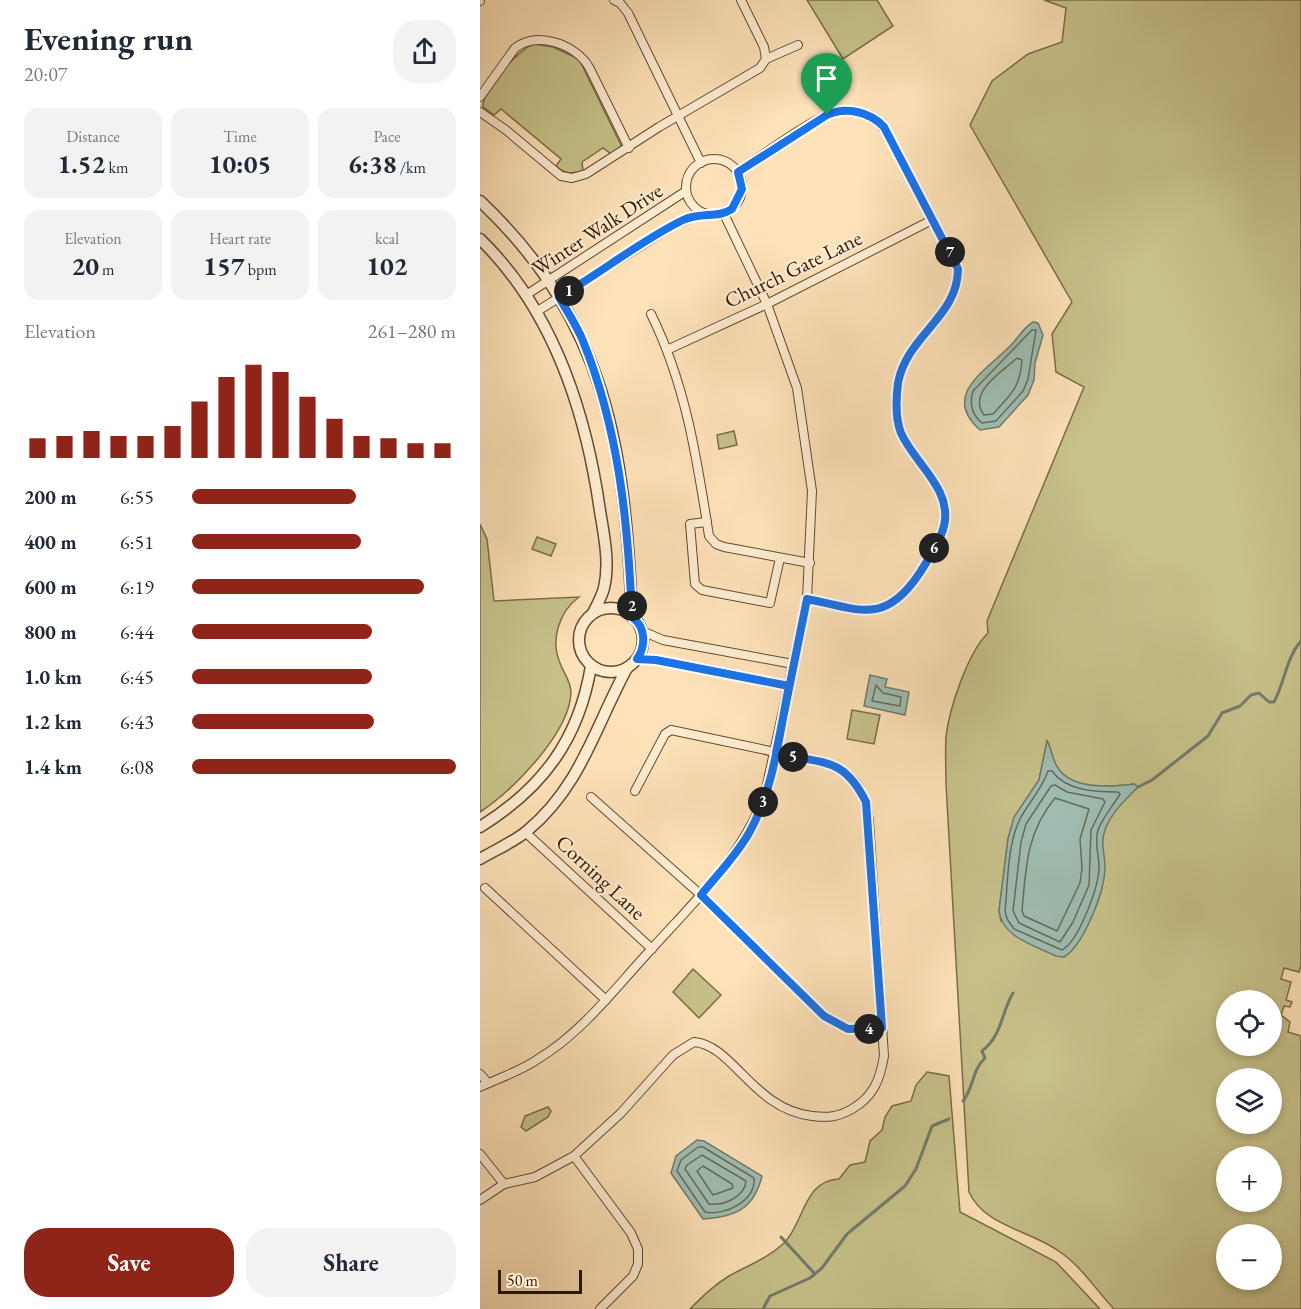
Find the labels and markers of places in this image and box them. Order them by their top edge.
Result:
pin [801,53,852,115]
pin: 7 [935,237,965,267]
pin: 1 [554,276,584,306]
pin: 6 [919,533,949,563]
pin: 2 [617,591,647,621]
pin: 5 [778,742,808,772]
pin: 3 [748,787,778,817]
pin: 4 [854,1014,884,1044]

